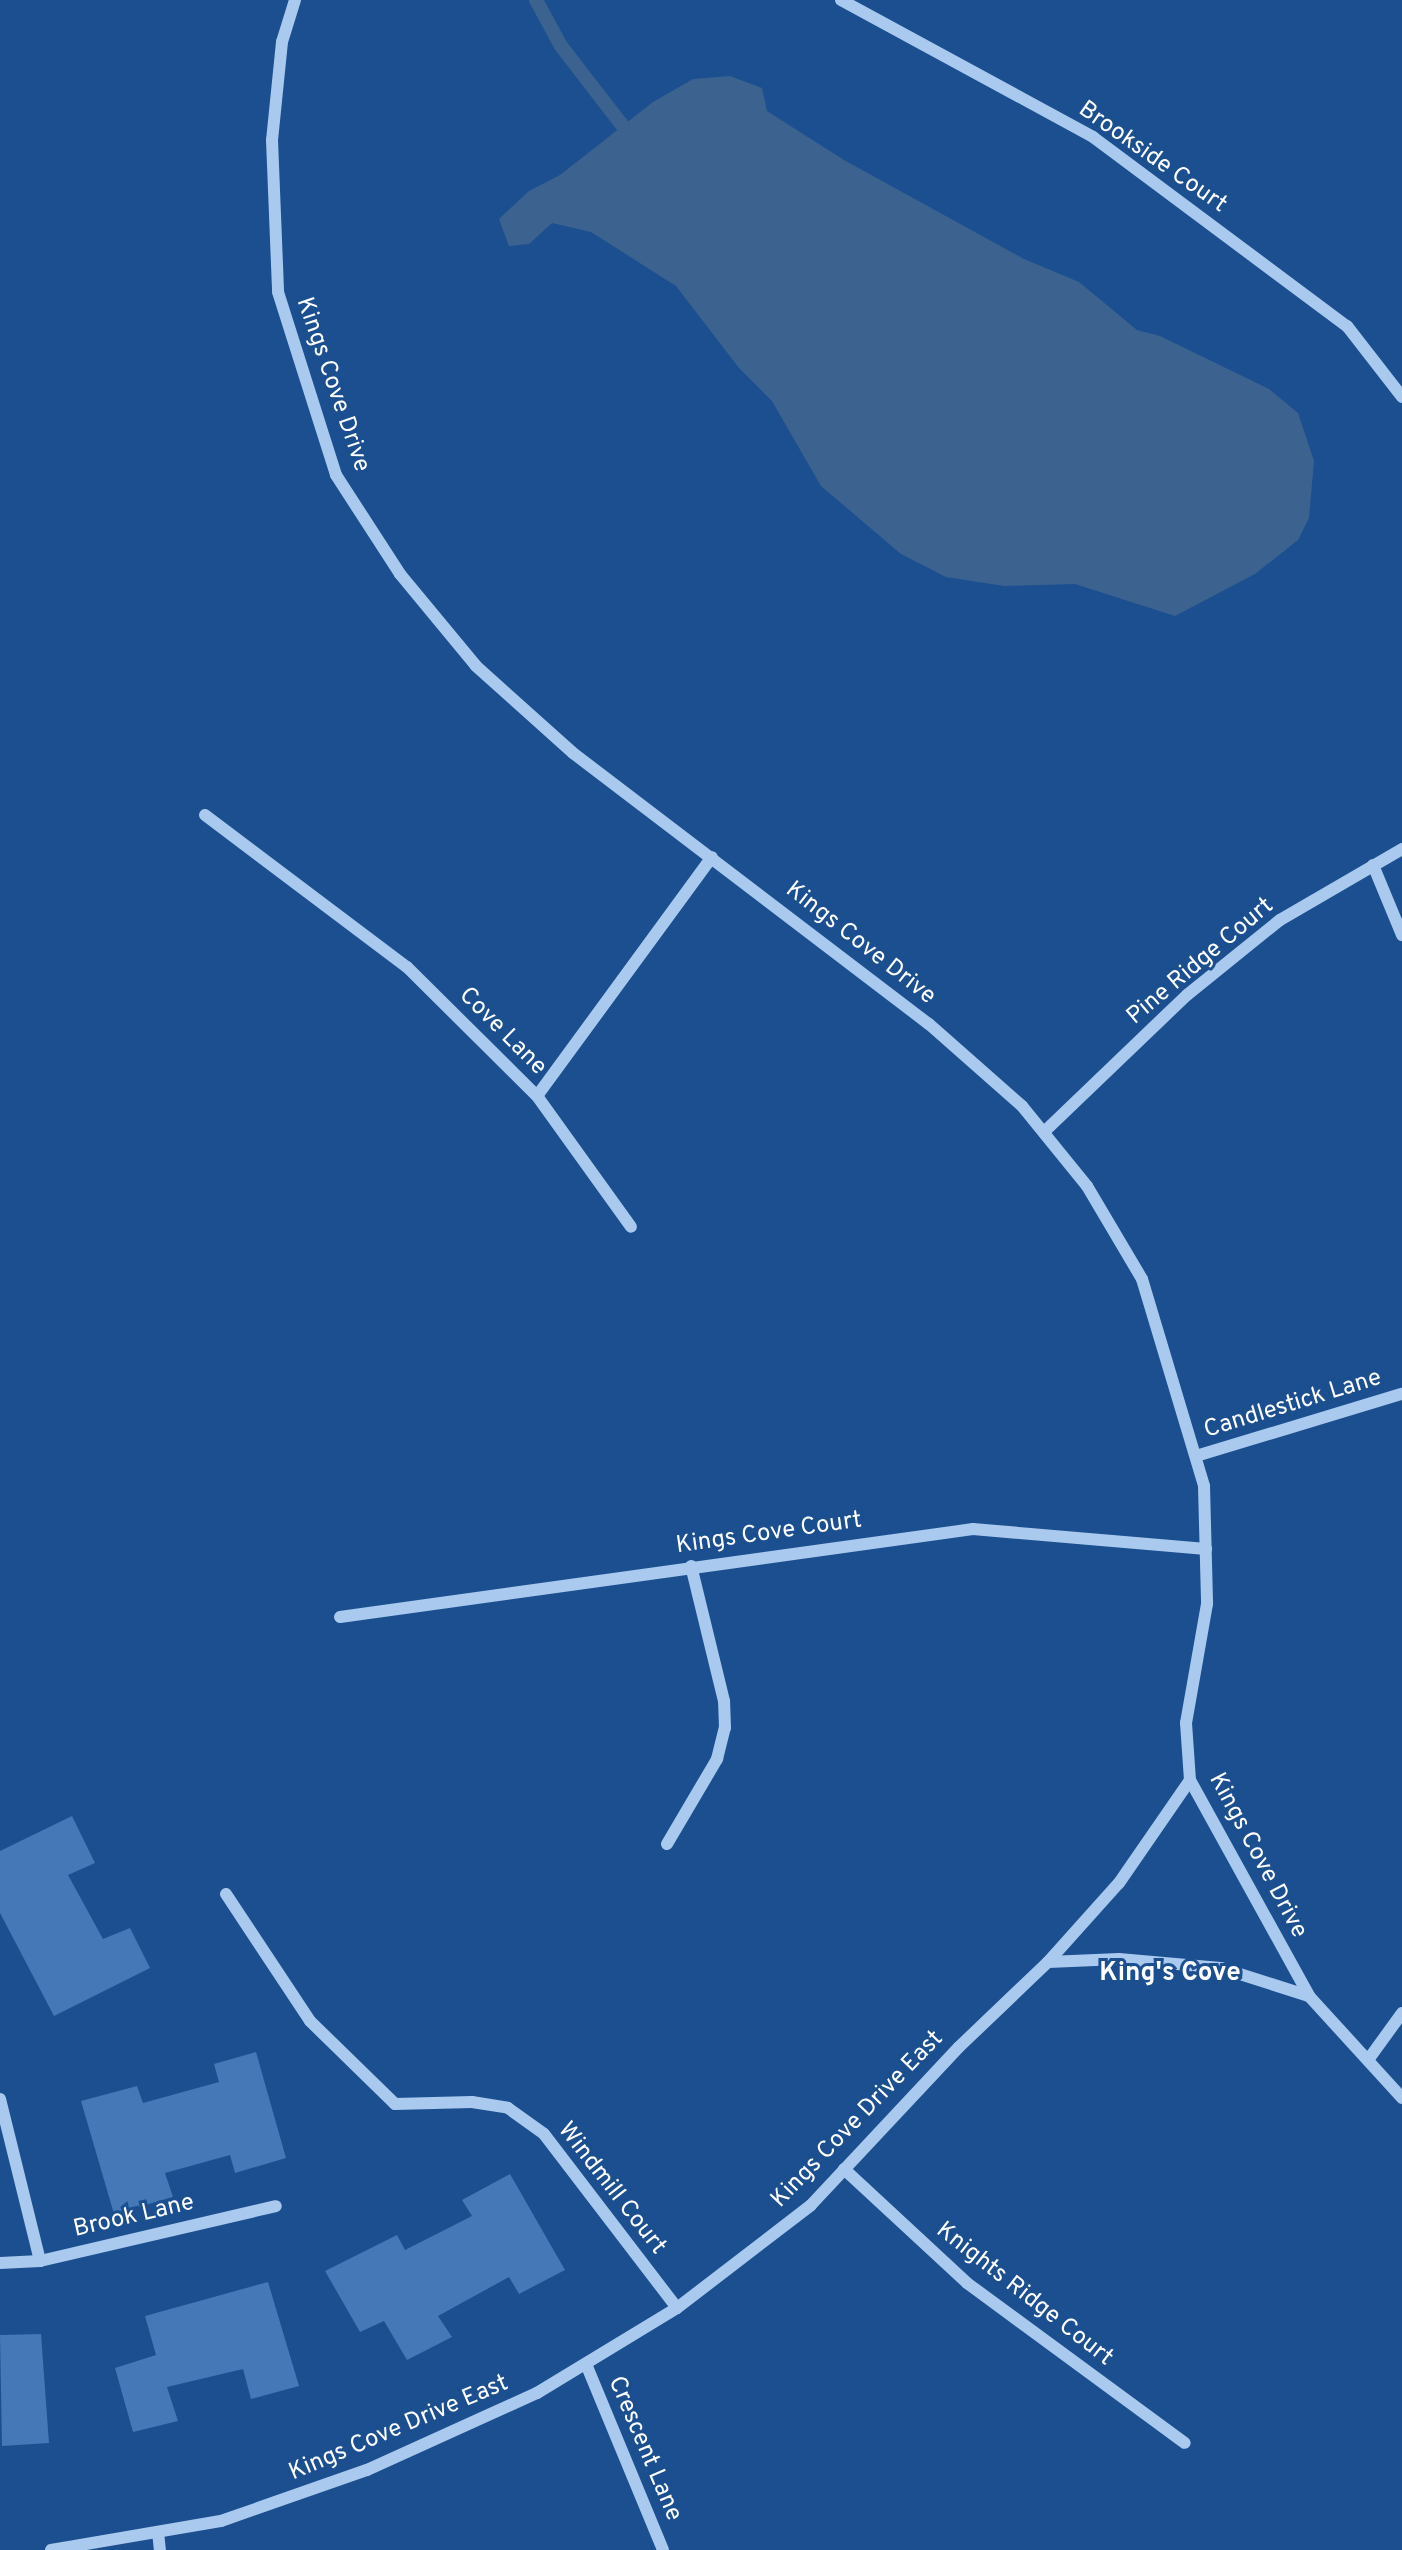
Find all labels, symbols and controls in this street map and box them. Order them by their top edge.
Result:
street label: Brookside Court [1072,96,1232,220]
street label: Kings Cove Drive [289,294,375,476]
street label: Kings Cove Drive [779,876,941,1012]
street label: Pine Ridge Court [1122,892,1280,1032]
street label: Cove Lane [452,982,552,1082]
street label: Candlestick Lane [1201,1364,1385,1446]
street label: Kings Cove Court [674,1507,864,1561]
street label: Kings Cove Drive [1201,1769,1313,1943]
district label: King's Cove [1099,1958,1241,1990]
street label: Kings Cove Drive East [766,2025,950,2215]
street label: Windmill Court [550,2117,672,2261]
street label: Brook Lane [71,2189,197,2245]
street label: Knights Ridge Court [930,2217,1118,2373]
street label: Kings Cove Drive East [285,2370,513,2488]
street label: Crescent Lane [601,2372,687,2526]

